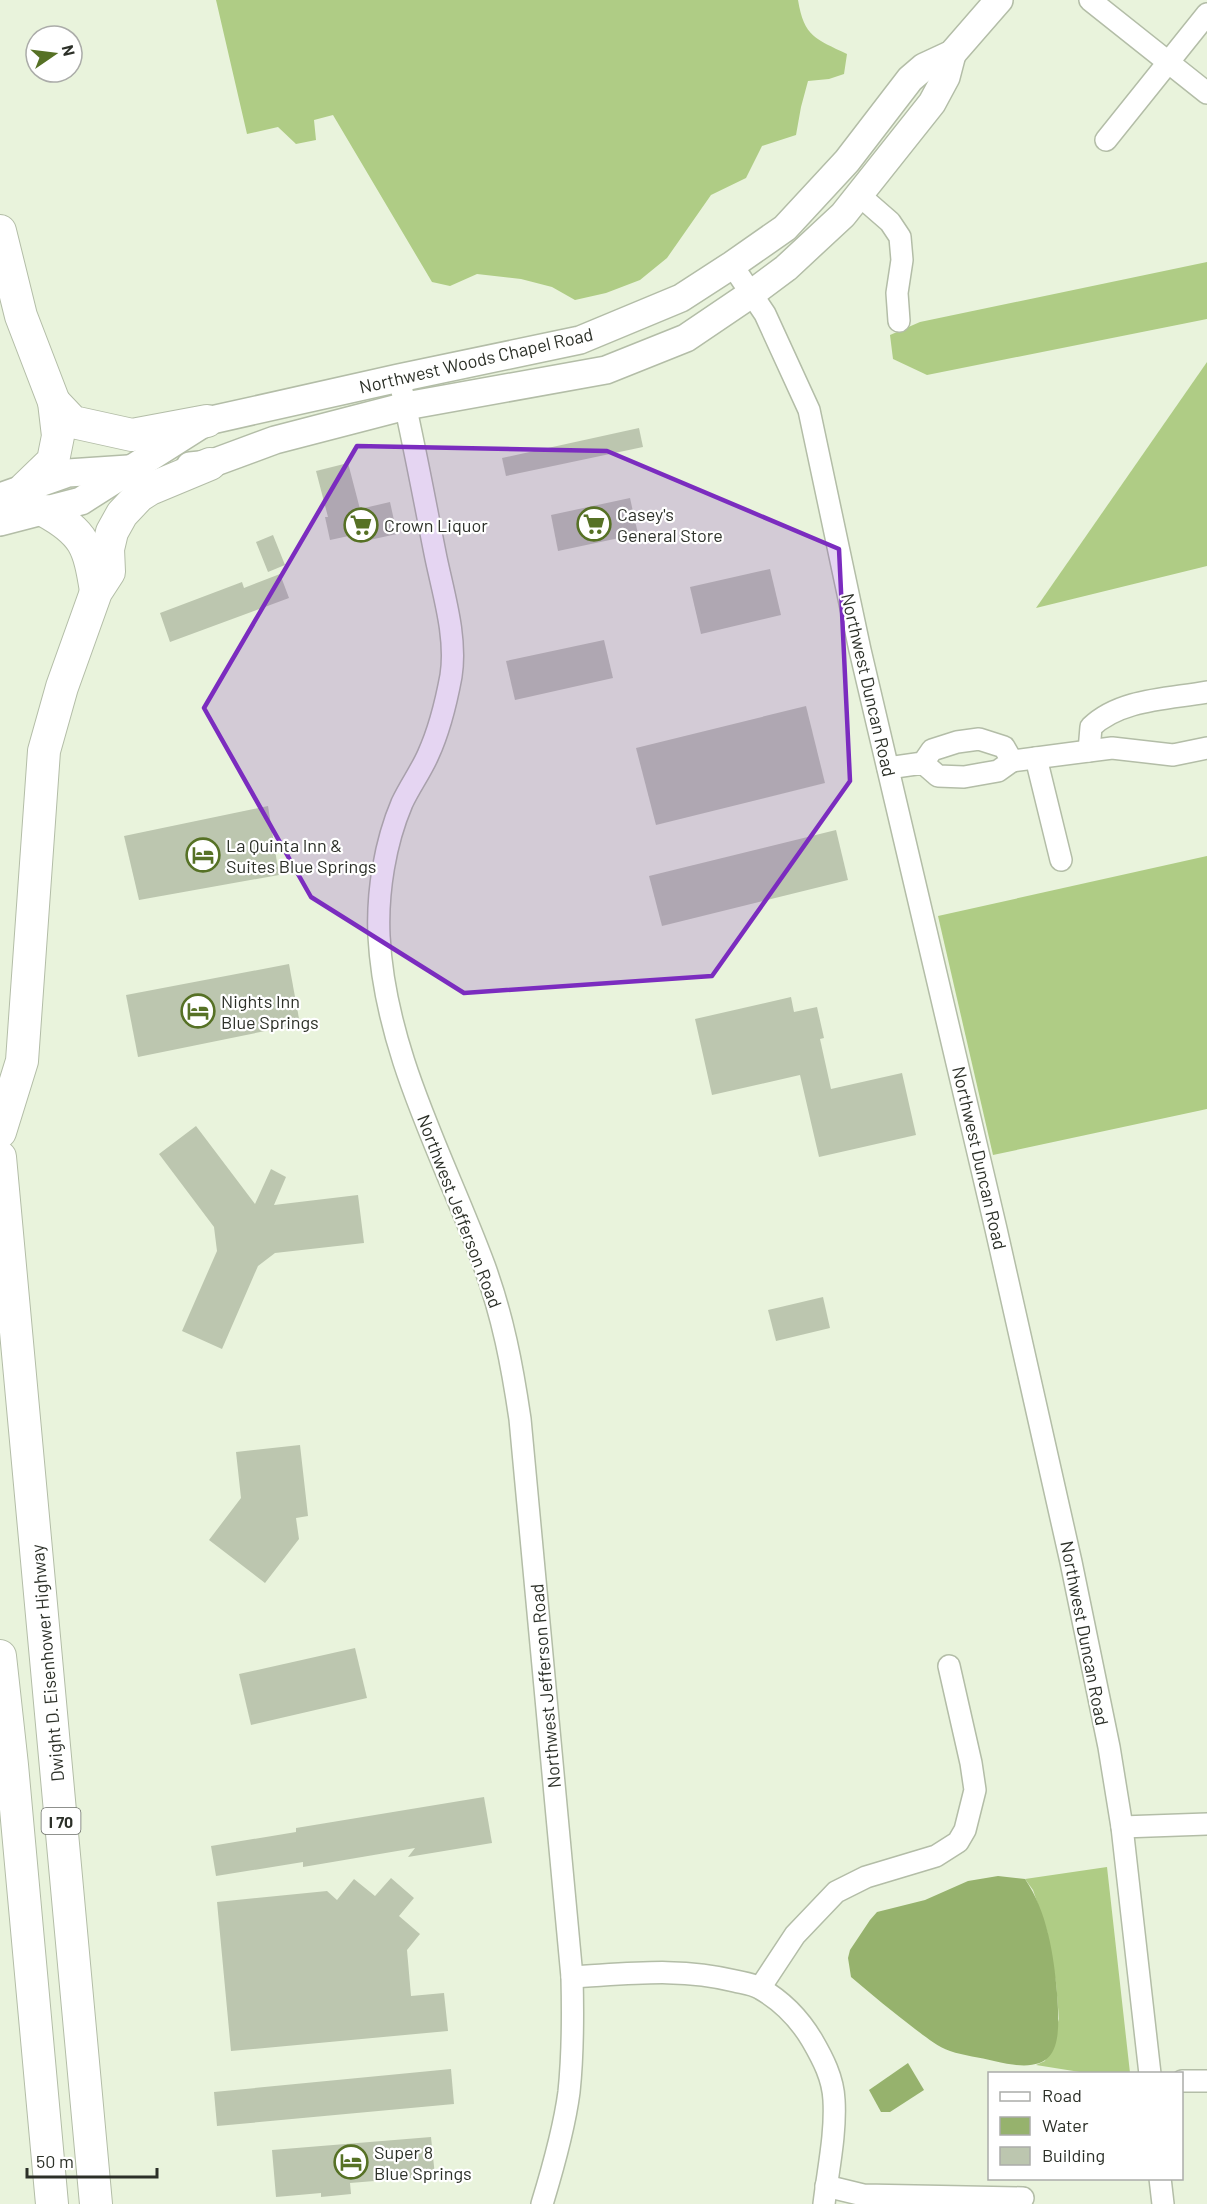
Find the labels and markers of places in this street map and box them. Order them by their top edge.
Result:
place label: Casey's General Store [617,503,723,546]
supermarket icon: Casey's General Store [576,506,612,542]
supermarket icon: Crown Liquor [343,507,379,543]
place label: Crown Liquor [384,514,488,536]
place label: La Quinta Inn & Suites Blue Springs [226,834,376,877]
hotel icon: La Quinta Inn & Suites Blue Springs [185,837,221,873]
place label: Nights Inn Blue Springs [221,990,319,1033]
hotel icon: Nights Inn Blue Springs [180,993,216,1029]
place label: Super 8 Blue Springs [374,2141,472,2184]
hotel icon: Super 8 Blue Springs [333,2144,369,2180]

